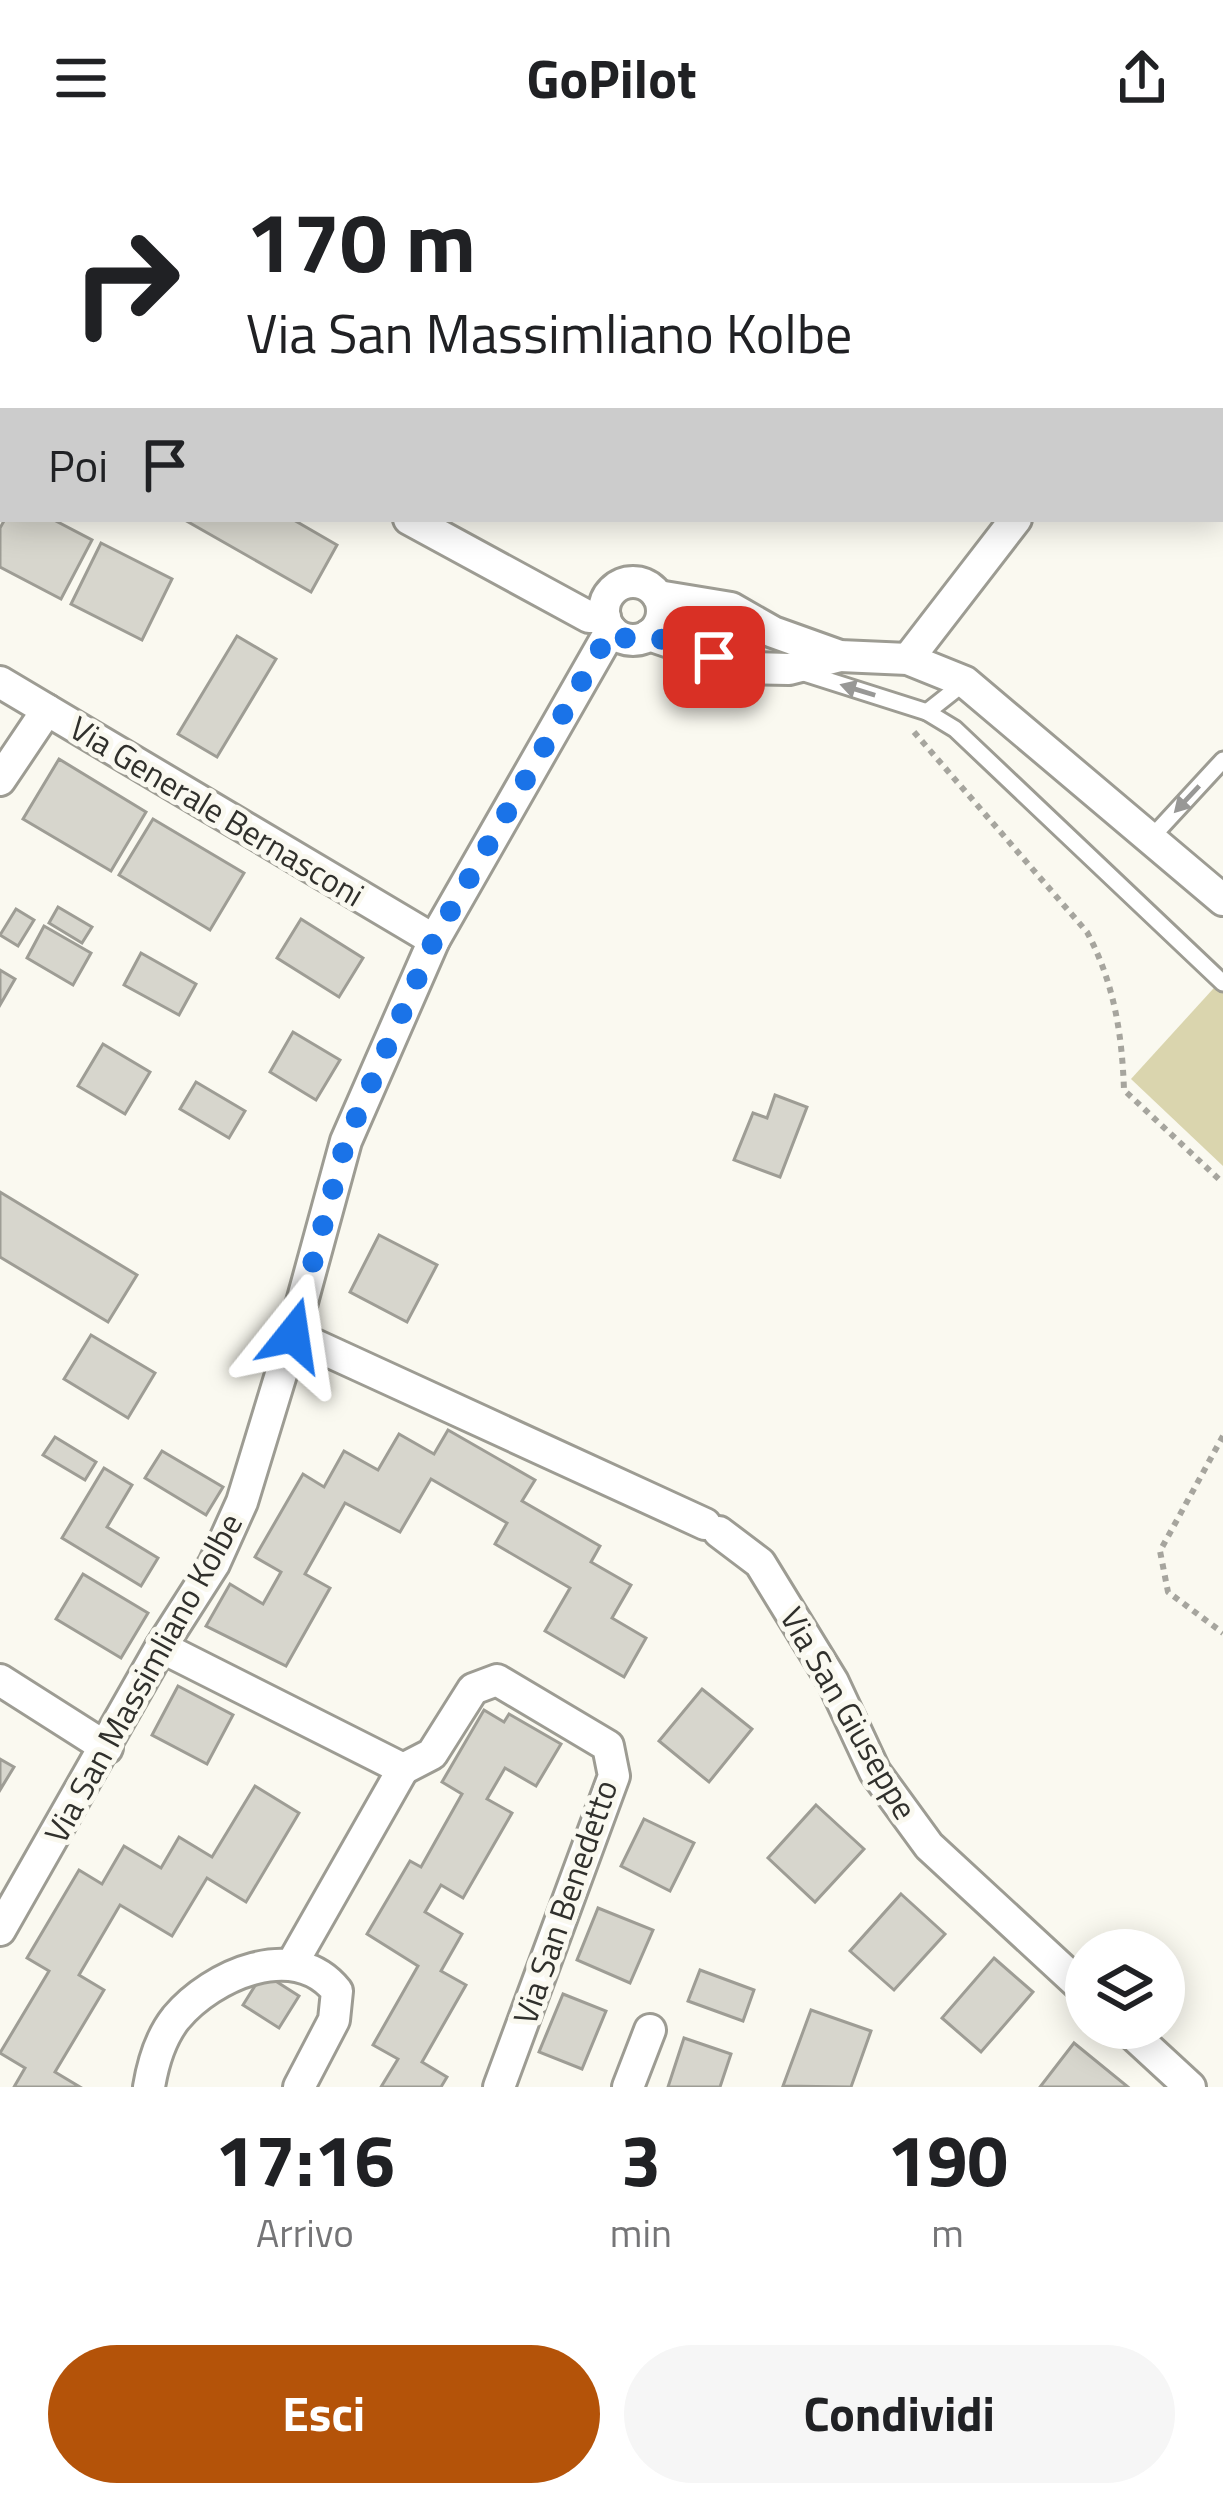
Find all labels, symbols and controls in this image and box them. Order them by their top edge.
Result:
text: GoPilot [526,37,697,119]
icon: menu [48,45,114,111]
icon: share [1109,45,1175,111]
text: 170 m [246,177,476,305]
icon: right [48,204,204,360]
text: Via San Massimliano Kolbe [246,292,852,374]
text: Poi [48,431,108,499]
icon: arrive [132,432,198,498]
pin [663,606,765,708]
icon: arrive [681,624,747,690]
one-way arrow [839,680,876,698]
street label: Via Generale Bernasconi [60,703,374,919]
one-way arrow [1174,784,1201,813]
position arrow [230,1272,356,1398]
street label: Via San Massimliano Kolbe [31,1504,255,1852]
street label: Via San Giuseppe [768,1597,930,1829]
street label: Via San Benedetto [500,1773,630,2031]
map controls [1065,1929,1185,2049]
button: layers [1065,1929,1185,2049]
text: 17:16 [215,2104,395,2214]
text: 3 [621,2104,661,2214]
text: 190 [887,2104,1008,2214]
text: Arrivo [256,2203,354,2262]
text: min [610,2203,672,2262]
text: m [931,2203,964,2262]
button: Esci [48,2345,600,2483]
button: Condividi [624,2345,1175,2483]

